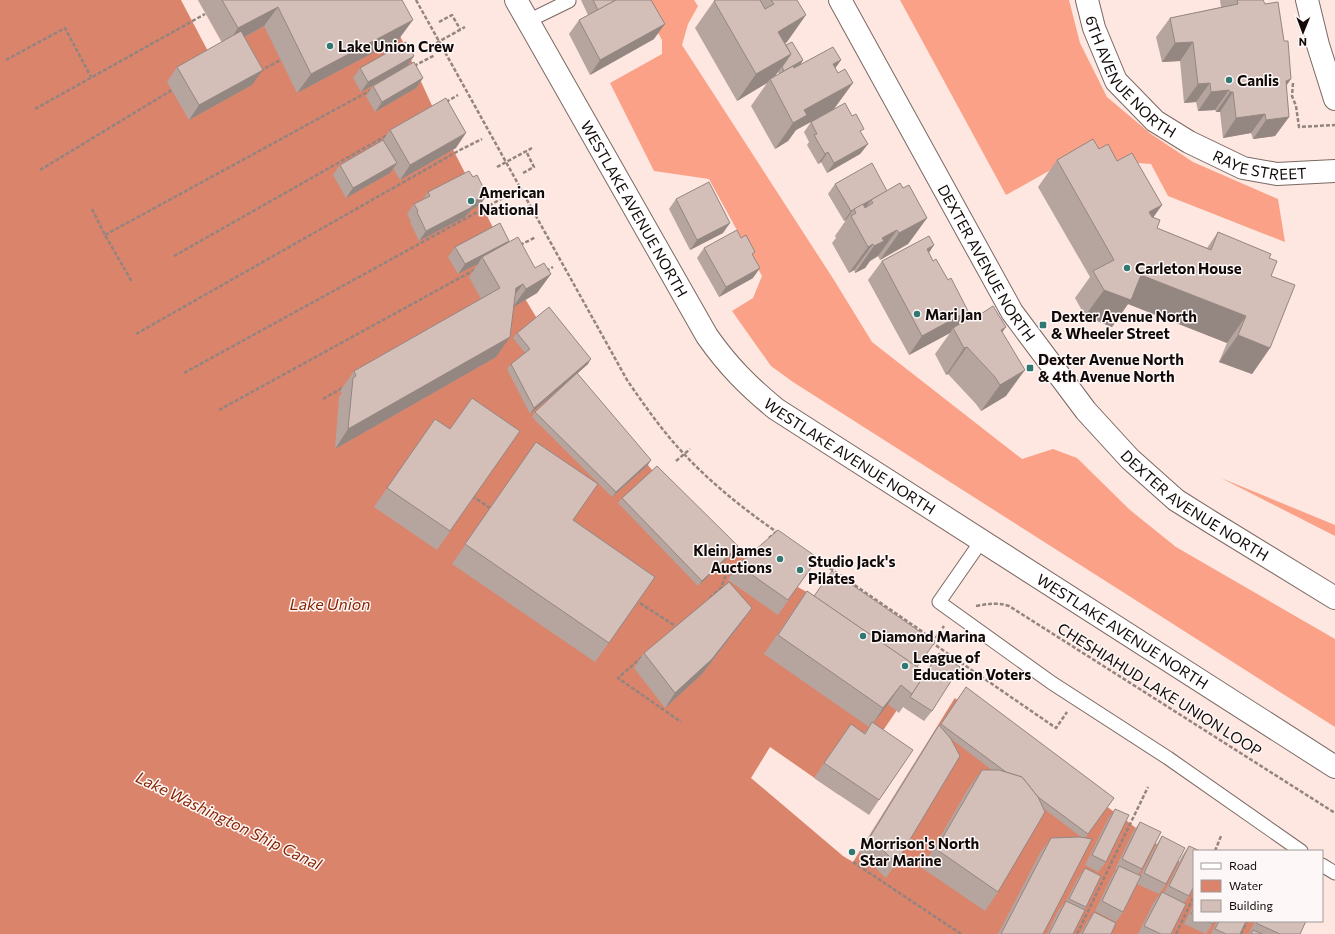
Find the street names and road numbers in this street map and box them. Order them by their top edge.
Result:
street label: 6TH AVENUE NORTH [1082,14,1180,141]
street label: WESTLAKE AVENUE NORTH [577,117,692,300]
street label: RAYE STREET [1210,146,1307,183]
street label: DEXTER AVENUE NORTH [934,181,1040,345]
street label: WESTLAKE AVENUE NORTH [761,394,939,518]
street label: DEXTER AVENUE NORTH [1117,446,1272,564]
street label: WESTLAKE AVENUE NORTH [1034,570,1212,693]
street label: CHESHIAHUD LAKE UNION LOOP [1055,619,1265,759]

